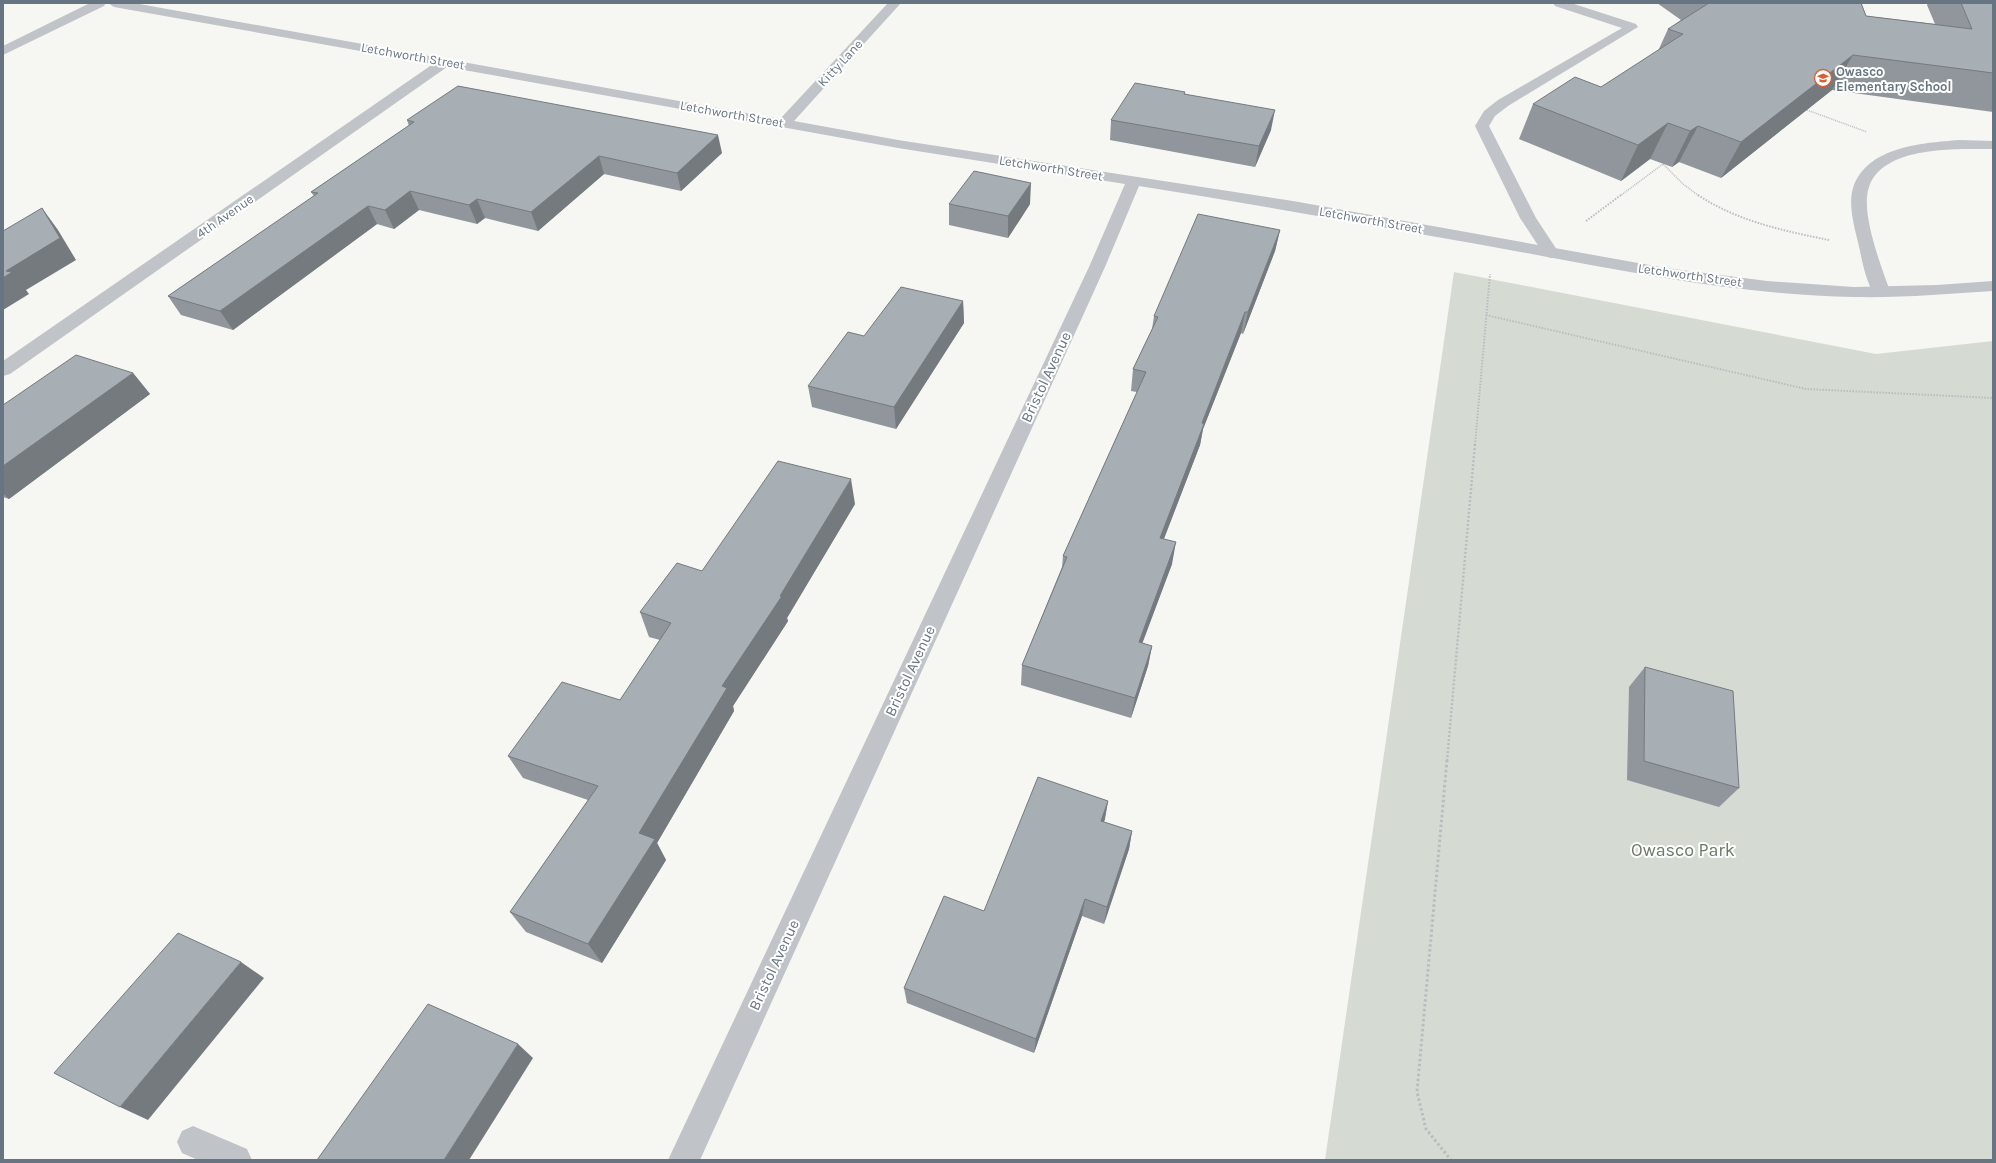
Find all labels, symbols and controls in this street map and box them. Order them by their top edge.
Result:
street label: Kitty Lane [815,36,866,89]
street label: Letchworth Street [360,40,466,73]
place label: Owasco Elementary School [1836,64,1951,94]
school or university icon: Owasco Elementary School [1813,68,1833,88]
street label: Letchworth Street [679,98,785,131]
street label: Letchworth Street [998,152,1104,184]
street label: 4th Avenue [194,191,257,241]
street label: Letchworth Street [1318,204,1424,237]
street label: Letchworth Street [1637,260,1743,290]
street label: Bristol Avenue [1017,329,1075,425]
street label: Bristol Avenue [881,623,939,719]
park label: Owasco Park [1631,839,1735,861]
street label: Bristol Avenue [745,917,803,1013]

